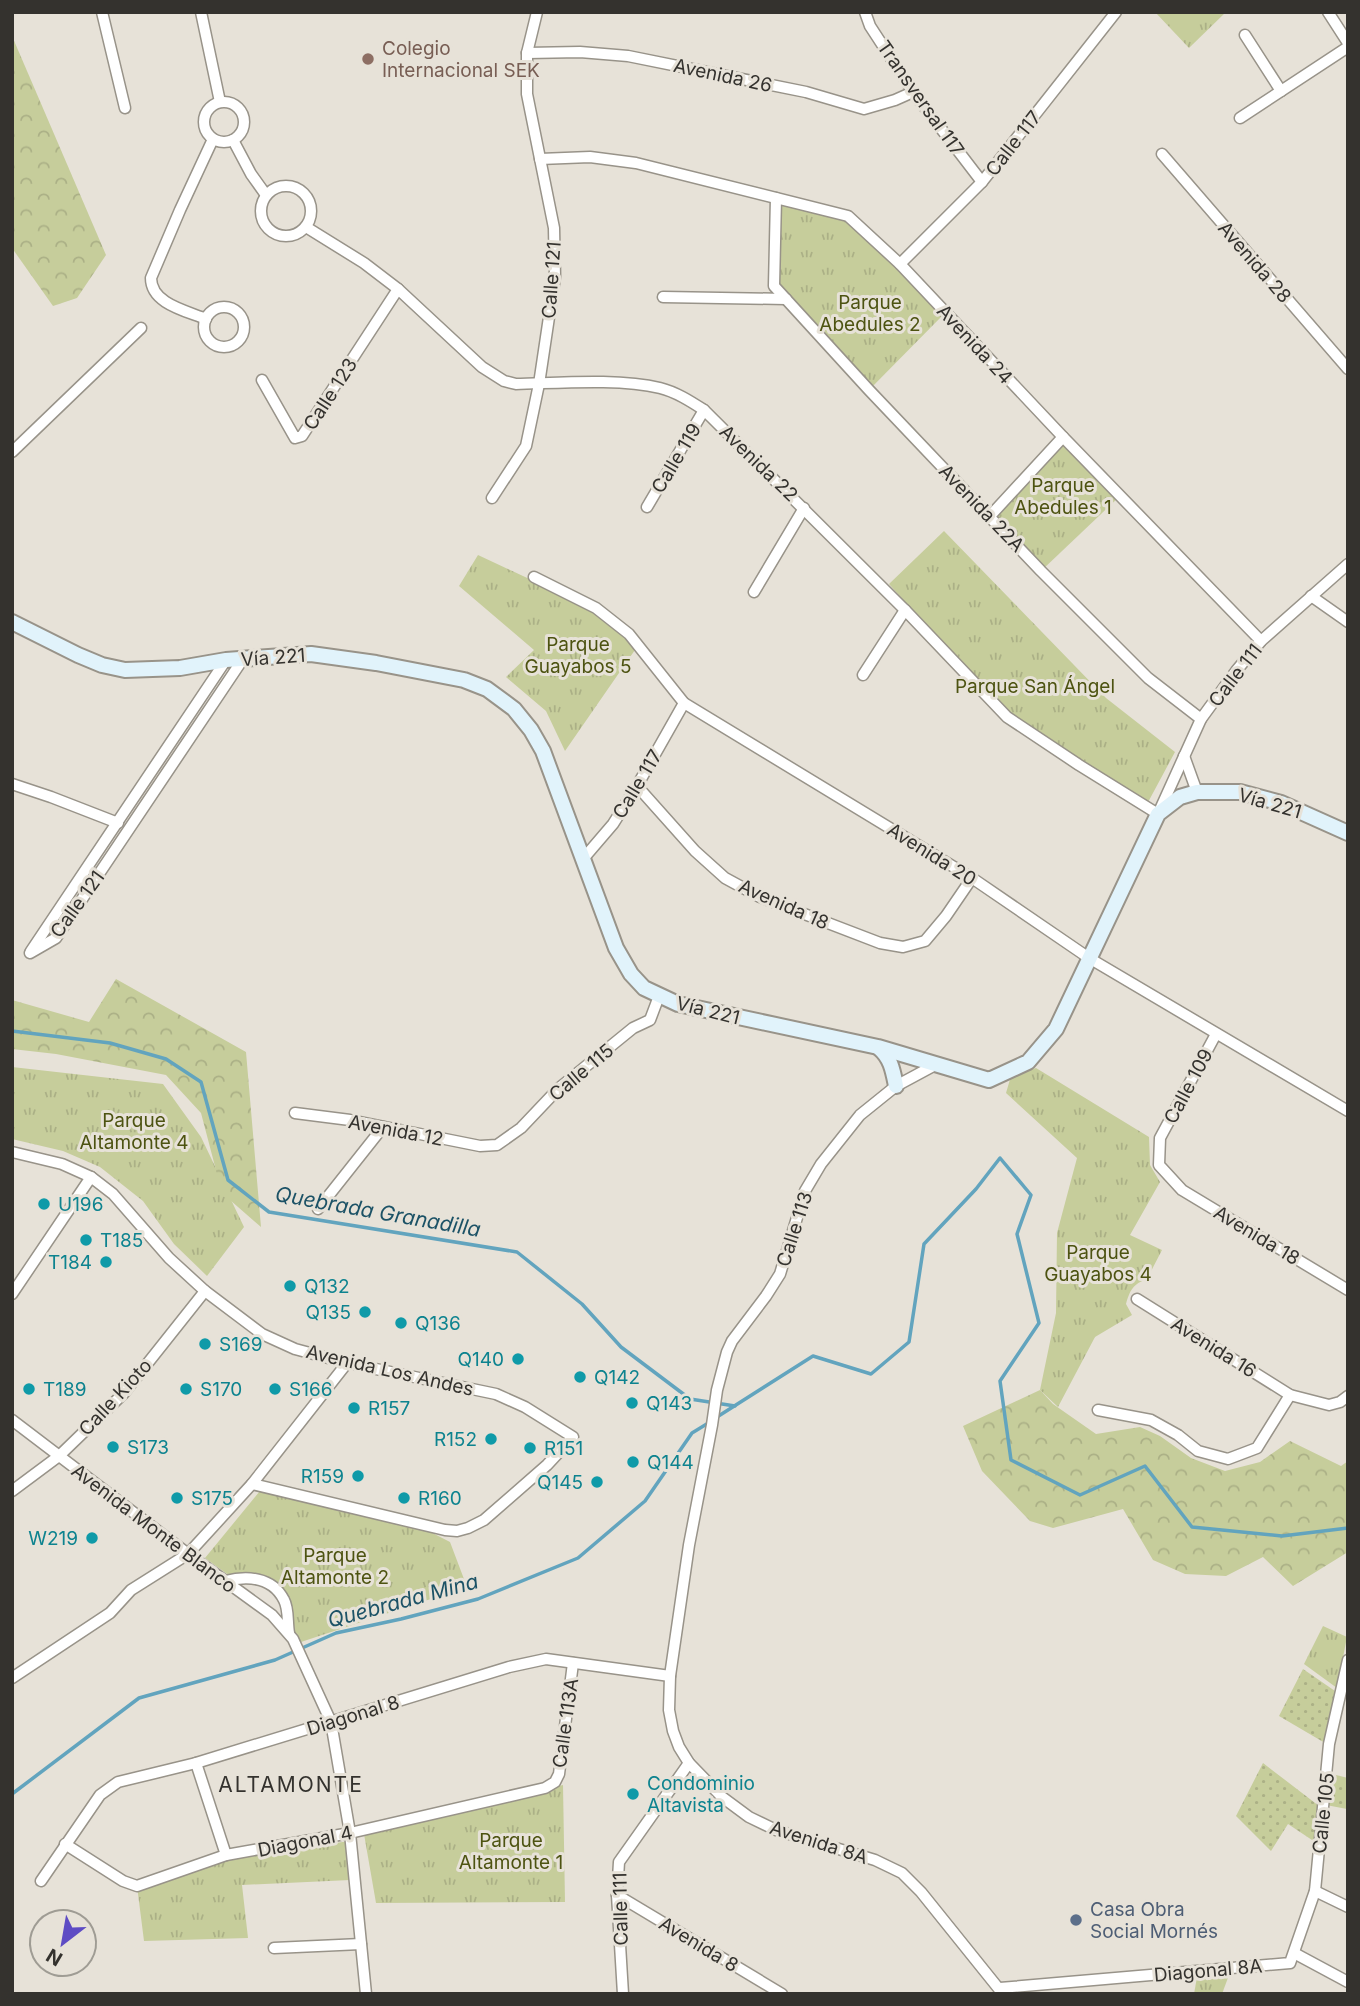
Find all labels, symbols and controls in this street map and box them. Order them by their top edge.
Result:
street label: Transversal 117 [872,36,969,160]
place label: Colegio Internacional SEK [382,37,540,82]
marker: Colegio Internacional SEK [360,51,376,67]
street label: Avenida 26 [672,54,774,97]
street label: Calle 117 [981,106,1046,180]
street label: Avenida 28 [1213,217,1296,308]
street label: Calle 121 [537,241,566,319]
park label: Parque Abedules 2 [819,291,921,336]
street label: Avenida 24 [932,300,1017,389]
street label: Calle 123 [299,354,362,435]
street label: Calle 119 [647,419,706,497]
street label: Avenida 22 [715,420,803,506]
street label: Avenida 22A [934,460,1029,557]
park label: Parque Abedules 1 [1014,474,1112,519]
park label: Parque Guayabos 5 [524,633,632,678]
street label: Calle 111 [1204,639,1267,711]
street label: Vía 221 [240,644,306,671]
park label: Parque San Ángel [955,674,1115,698]
street label: Calle 117 [608,746,667,823]
street label: Vía 221 [1236,784,1304,823]
street label: Avenida 20 [883,818,980,891]
street label: Calle 121 [45,866,109,942]
street label: Avenida 18 [735,874,832,935]
street label: Vía 221 [674,992,742,1029]
street label: Calle 115 [544,1039,618,1106]
street label: Calle 109 [1159,1045,1218,1128]
park label: Parque Altamonte 4 [80,1109,188,1154]
street label: Avenida 12 [347,1110,445,1151]
water label: Quebrada Granadilla [273,1181,483,1242]
street label: Calle 113 [772,1189,817,1270]
place label: U196 [58,1193,103,1216]
marker: U196 [36,1196,52,1212]
street label: Avenida 18 [1210,1201,1304,1270]
place label: T185 [100,1229,143,1252]
marker: T185 [78,1232,94,1248]
park label: Parque Guayabos 4 [1044,1241,1152,1286]
place label: T184 [48,1251,92,1274]
marker: T184 [98,1254,114,1270]
place label: Q132 [304,1275,350,1298]
marker: Q132 [282,1278,298,1294]
place label: Q135 [305,1301,351,1324]
marker: Q135 [357,1304,373,1320]
place label: Q136 [415,1312,461,1335]
street label: Avenida 16 [1167,1312,1261,1383]
marker: Q136 [393,1315,409,1331]
place label: S169 [219,1333,262,1356]
marker: S169 [197,1336,213,1352]
street label: Avenida Los Andes [304,1340,476,1401]
place label: Q140 [457,1348,504,1371]
marker: Q140 [510,1351,526,1367]
street label: Calle Kioto [74,1354,157,1441]
place label: Q142 [594,1366,640,1389]
marker: Q142 [572,1369,588,1385]
place label: T189 [43,1378,87,1401]
place label: S170 [200,1378,242,1401]
place label: S166 [289,1378,332,1401]
marker: T189 [21,1381,37,1397]
marker: S170 [178,1381,194,1397]
marker: S166 [267,1381,283,1397]
place label: Q143 [646,1392,692,1415]
marker: Q143 [624,1395,640,1411]
place label: R157 [368,1397,410,1420]
marker: R157 [346,1400,362,1416]
place label: R152 [434,1428,477,1451]
marker: R152 [483,1431,499,1447]
place label: S173 [127,1436,169,1459]
place label: R151 [544,1437,583,1460]
marker: S173 [105,1439,121,1455]
marker: R151 [522,1440,538,1456]
place label: Q144 [647,1451,694,1474]
marker: Q144 [625,1454,641,1470]
street label: Avenida Monte Blanco [67,1459,241,1598]
place label: R159 [301,1465,344,1488]
marker: R159 [350,1468,366,1484]
place label: Q145 [537,1471,583,1494]
marker: Q145 [589,1474,605,1490]
place label: S175 [191,1487,233,1510]
place label: R160 [418,1487,462,1510]
marker: S175 [169,1490,185,1506]
marker: R160 [396,1490,412,1506]
place label: W219 [28,1527,78,1550]
marker: W219 [84,1530,100,1546]
park label: Parque Altamonte 2 [281,1544,389,1589]
water label: Quebrada Mina [325,1568,481,1633]
street label: Calle 113A [548,1677,583,1769]
street label: Diagonal 8 [304,1691,402,1740]
street label: Calle 105 [1308,1771,1339,1855]
district label: ALTAMONTE [218,1772,364,1797]
place label: Condominio Altavista [647,1772,755,1817]
marker: Condominio Altavista [625,1786,641,1802]
street label: Avenida 8A [767,1816,871,1869]
street label: Diagonal 4 [256,1821,354,1862]
park label: Parque Altamonte 1 [459,1829,563,1874]
street label: Calle 111 [608,1872,633,1946]
place label: Casa Obra Social Mornés [1090,1898,1218,1943]
north arrow [28,1908,98,1978]
street label: Avenida 8 [655,1912,743,1977]
marker: Casa Obra Social Mornés [1068,1912,1084,1928]
text: N [42,1944,67,1971]
street label: Diagonal 8A [1153,1954,1263,1987]

